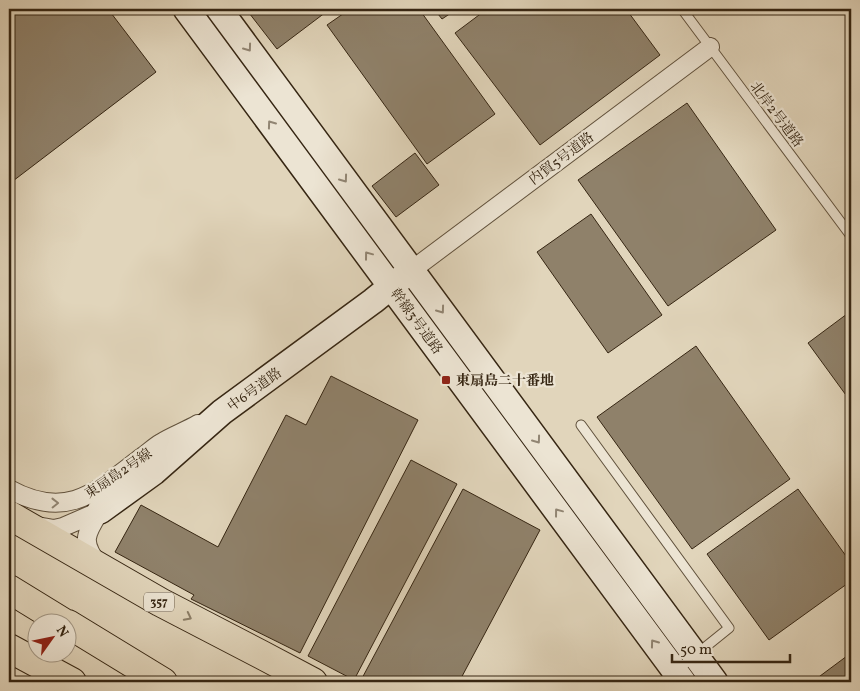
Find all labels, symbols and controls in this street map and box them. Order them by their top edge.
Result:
one-way arrow [242,42,251,52]
street label: 北岸2号道路 [745,78,807,152]
one-way arrow [269,121,277,130]
street label: 内貿5号道路 [526,129,598,190]
one-way arrow [339,173,347,182]
one-way arrow [365,251,374,261]
street label: 幹線3号道路 [385,285,446,359]
one-way arrow [435,304,444,313]
street label: 中6号道路 [224,364,286,416]
place label: 東扇島二十番地 [456,372,554,391]
marker: 東扇島二十番地 [440,374,452,386]
one-way arrow [531,435,540,444]
street label: 東扇島2号線 [81,445,156,504]
one-way arrow [51,497,59,508]
one-way arrow [555,508,564,518]
road number: 357 [144,592,174,612]
one-way arrow [183,611,192,621]
north arrow [28,614,78,664]
text: N [51,622,72,641]
scale bar [672,631,790,663]
one-way arrow [652,640,660,649]
text: 50 m [680,640,712,661]

